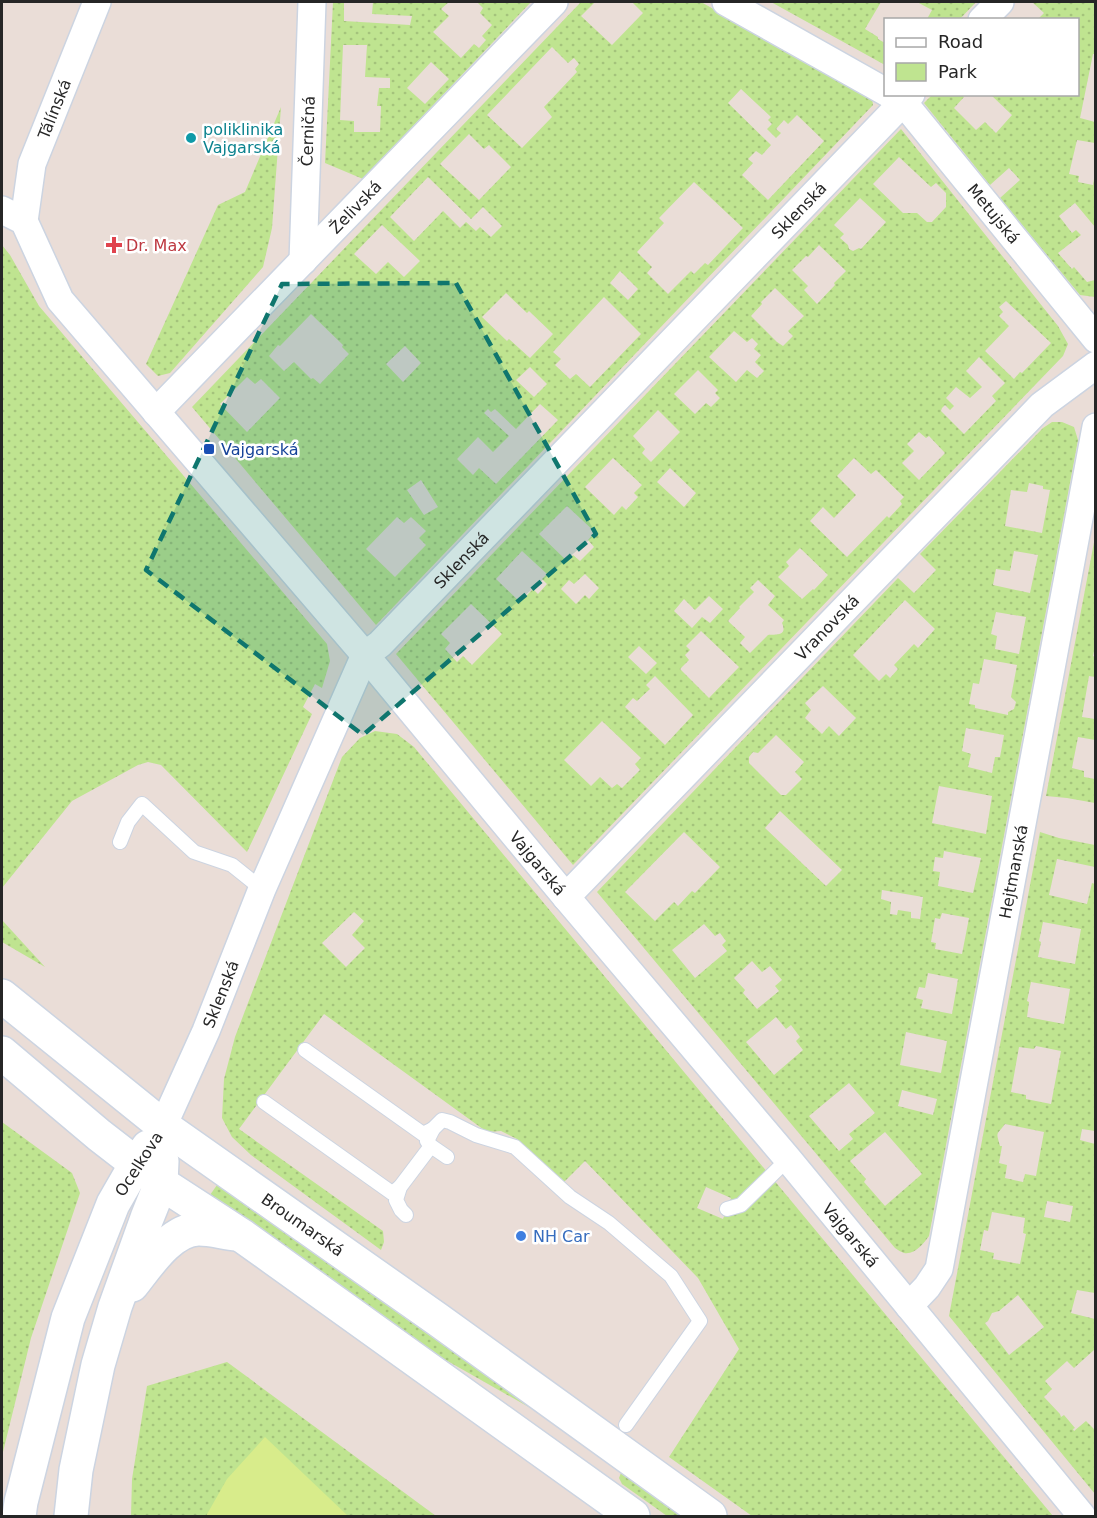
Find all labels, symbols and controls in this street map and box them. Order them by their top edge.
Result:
legend [884,18,1079,96]
text: Road [938,31,983,52]
text: Park [938,61,977,82]
street label: Tálínská [33,76,75,143]
street label: Černičná [297,95,318,167]
place label: poliklinika Vajgarská [203,120,283,157]
marker: poliklinika Vajgarská [184,131,198,145]
street label: Želivská [325,176,385,237]
street label: Sklenská [767,178,830,242]
street label: Metujská [964,180,1024,247]
place label: Dr. Max [126,236,187,255]
marker: Dr. Max [107,238,121,252]
place label: Vajgarská [221,440,299,459]
marker: Vajgarská [202,442,216,456]
street label: Sklenská [430,528,493,592]
street label: Vranovská [791,591,863,664]
street label: Hejtmanská [995,823,1031,920]
street label: Vajgarská [506,827,570,899]
street label: Sklenská [199,958,242,1031]
street label: Ocelkova [111,1128,167,1200]
street label: Broumarská [258,1189,348,1260]
street label: Vajgarská [819,1199,883,1271]
place label: NH Car [533,1227,590,1246]
marker: NH Car [514,1229,528,1243]

